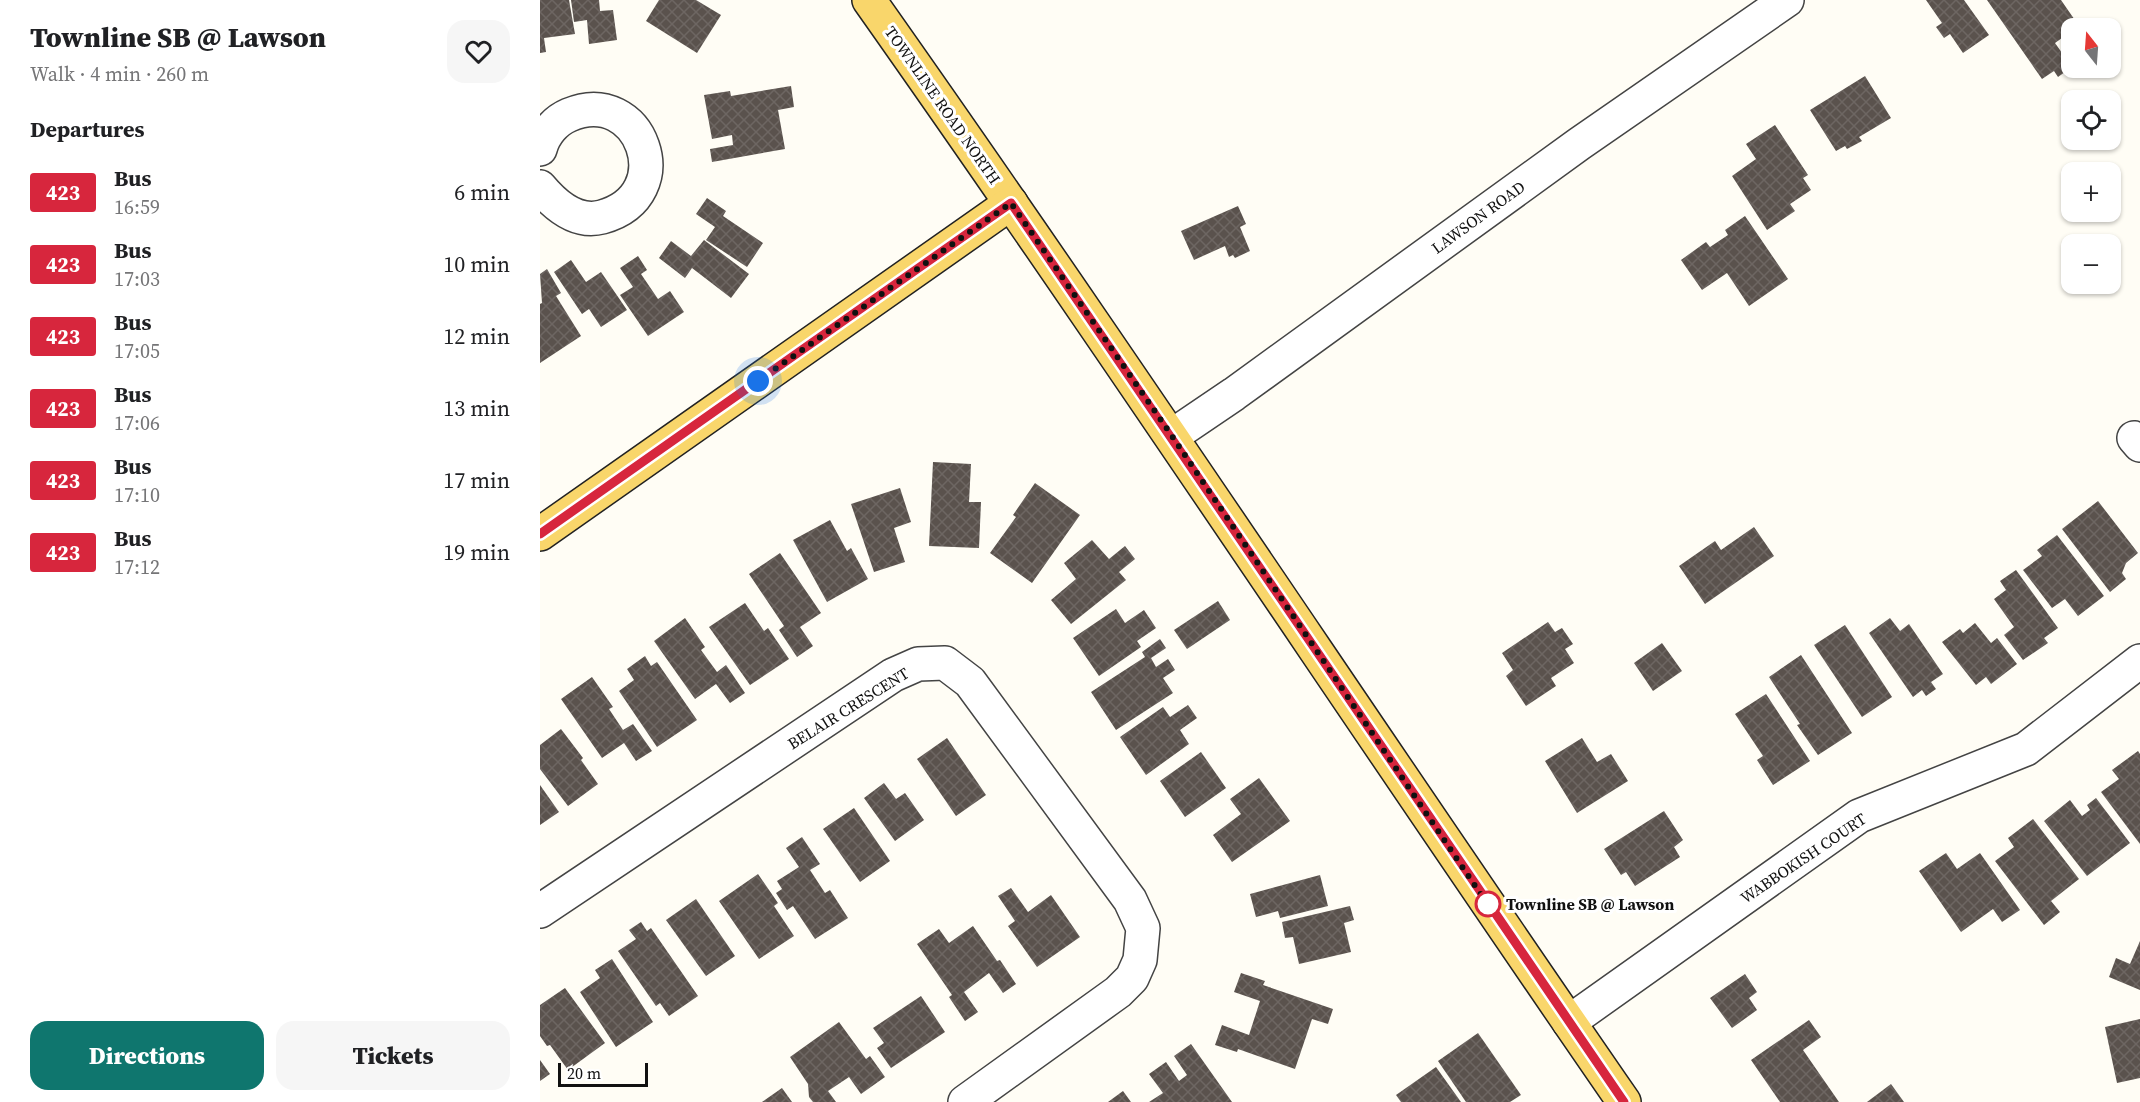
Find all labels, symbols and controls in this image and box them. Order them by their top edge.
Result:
text: Townline SB @ Lawson [30,18,326,56]
north arrow [2061,18,2121,78]
map controls [2061,18,2121,294]
button: heart [447,20,510,83]
street label: TOWNLINE ROAD NORTH [880,22,1006,188]
text: Walk · 4 min · 260 m [30,60,209,88]
button: locate [2061,90,2121,150]
text: Departures [30,114,144,144]
button: + [2061,162,2121,222]
text: Bus [114,163,151,193]
street label: LAWSON ROAD [1427,176,1529,258]
text: 6 min [454,177,510,207]
text: 423 [46,178,80,207]
text: 16:59 [114,193,160,221]
button: − [2061,234,2121,294]
text: Bus [114,235,151,265]
text: 10 min [443,249,510,279]
text: 423 [46,250,80,279]
text: 17:03 [114,265,160,293]
text: Bus [114,307,151,337]
text: 12 min [443,321,510,351]
text: 423 [46,322,80,351]
text: 17:05 [114,337,160,365]
your location [743,366,773,396]
text: Bus [114,379,151,409]
text: 13 min [443,393,510,423]
text: 423 [46,394,80,423]
text: 17:06 [114,409,160,437]
text: Bus [114,451,151,481]
text: 17 min [443,465,510,495]
text: 423 [46,466,80,495]
text: 17:10 [114,481,160,509]
text: Bus [114,523,151,553]
text: 19 min [443,537,510,567]
text: 423 [46,538,80,567]
text: 17:12 [114,553,160,581]
street label: BELAIR CRESCENT [783,662,913,754]
street label: WABBOKISH COURT [1736,807,1871,908]
marker: Townline SB @ Lawson [1475,891,1501,917]
place label: Townline SB @ Lawson [1506,893,1674,915]
button: Directions [30,1021,264,1090]
button: Tickets [276,1021,510,1090]
scale bar [558,1060,648,1088]
text: 20 m [567,1062,601,1084]

